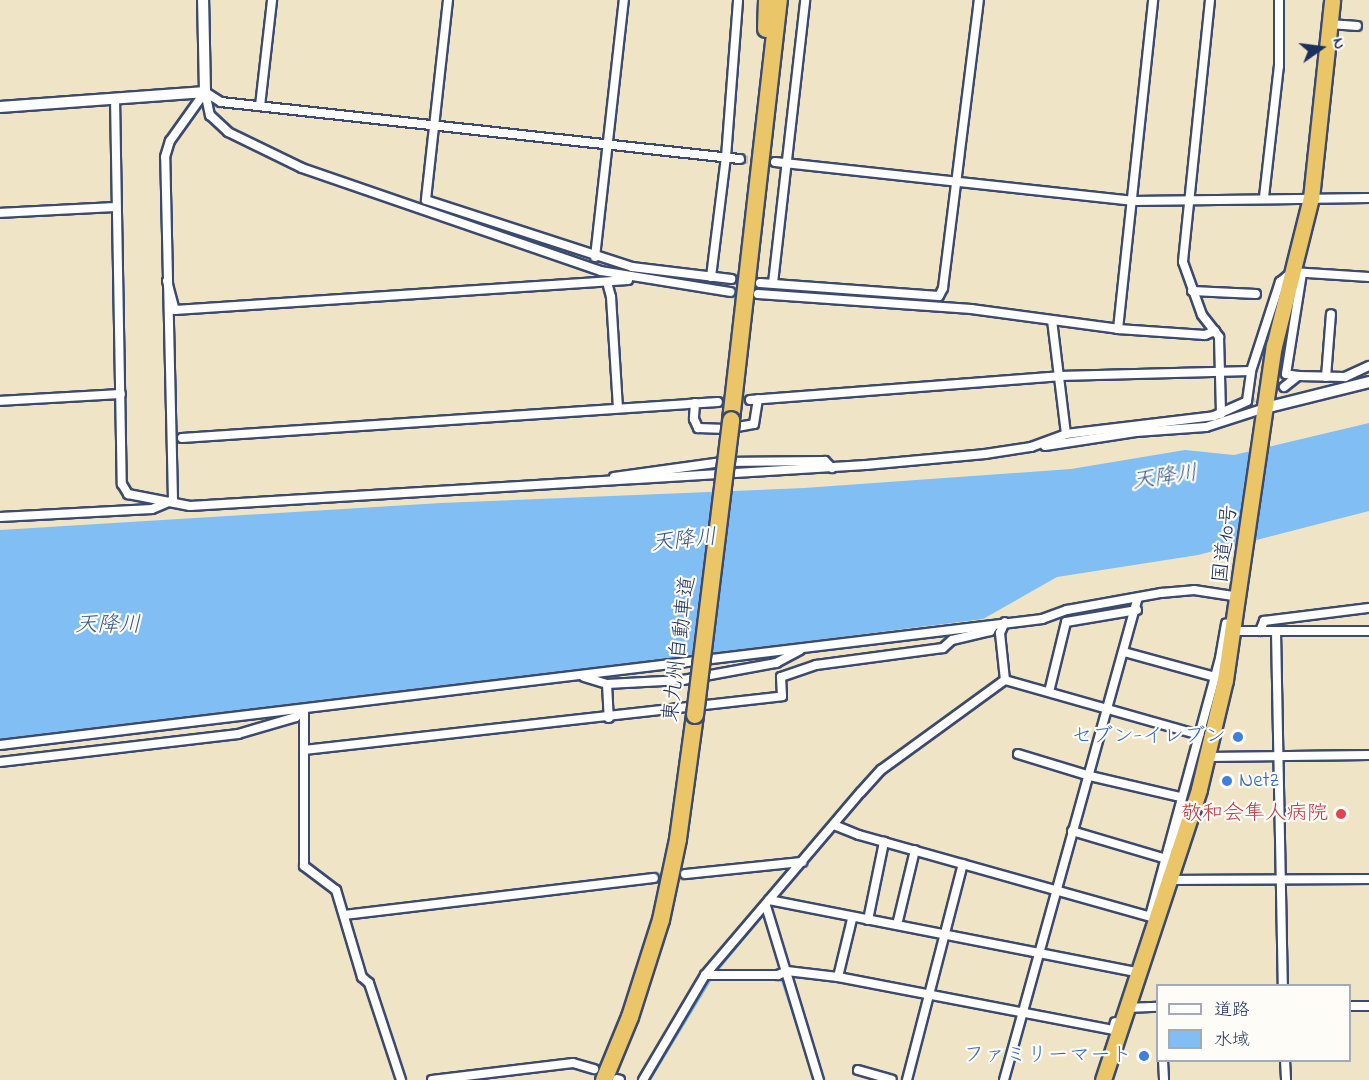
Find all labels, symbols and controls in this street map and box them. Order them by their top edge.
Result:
north arrow [1291,18,1351,78]
text: N [1326,35,1351,52]
water label: 天降川 [1130,461,1200,497]
street label: 国道10号 [1209,503,1243,585]
water label: 天降川 [650,525,718,559]
street label: 東九州自動車道 [659,575,701,723]
water label: 天降川 [75,614,141,640]
place label: セブン-イレブン [1071,724,1226,750]
marker: セブン-イレブン [1231,730,1245,744]
place label: Netz [1239,768,1278,794]
marker: Netz [1220,774,1234,788]
place label: 敬和会隼人病院 [1181,801,1328,827]
marker: 敬和会隼人病院 [1332,805,1350,823]
legend [1156,984,1351,1062]
text: 道路 [1214,998,1250,1024]
text: 水域 [1214,1028,1250,1054]
place label: ファミリーマート [964,1043,1132,1069]
marker: ファミリーマート [1137,1049,1151,1063]

